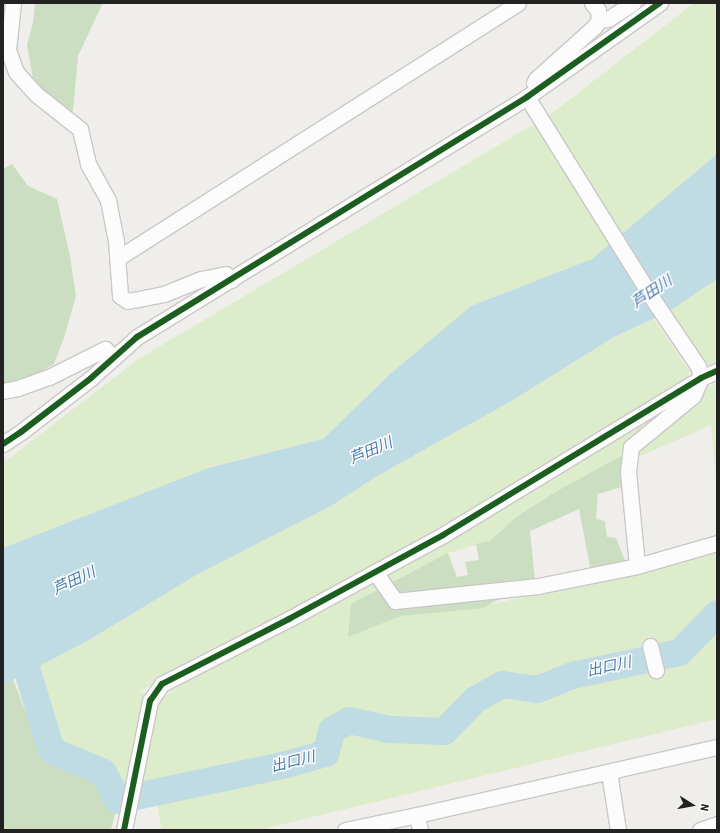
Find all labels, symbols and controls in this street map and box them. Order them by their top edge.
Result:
water label: 芦田川 [628,272,676,312]
water label: 芦田川 [347,434,395,468]
water label: 芦田川 [50,563,98,599]
water label: 出口川 [585,654,633,680]
water label: 出口川 [269,748,317,776]
north arrow [672,785,712,825]
text: N [697,803,711,812]

